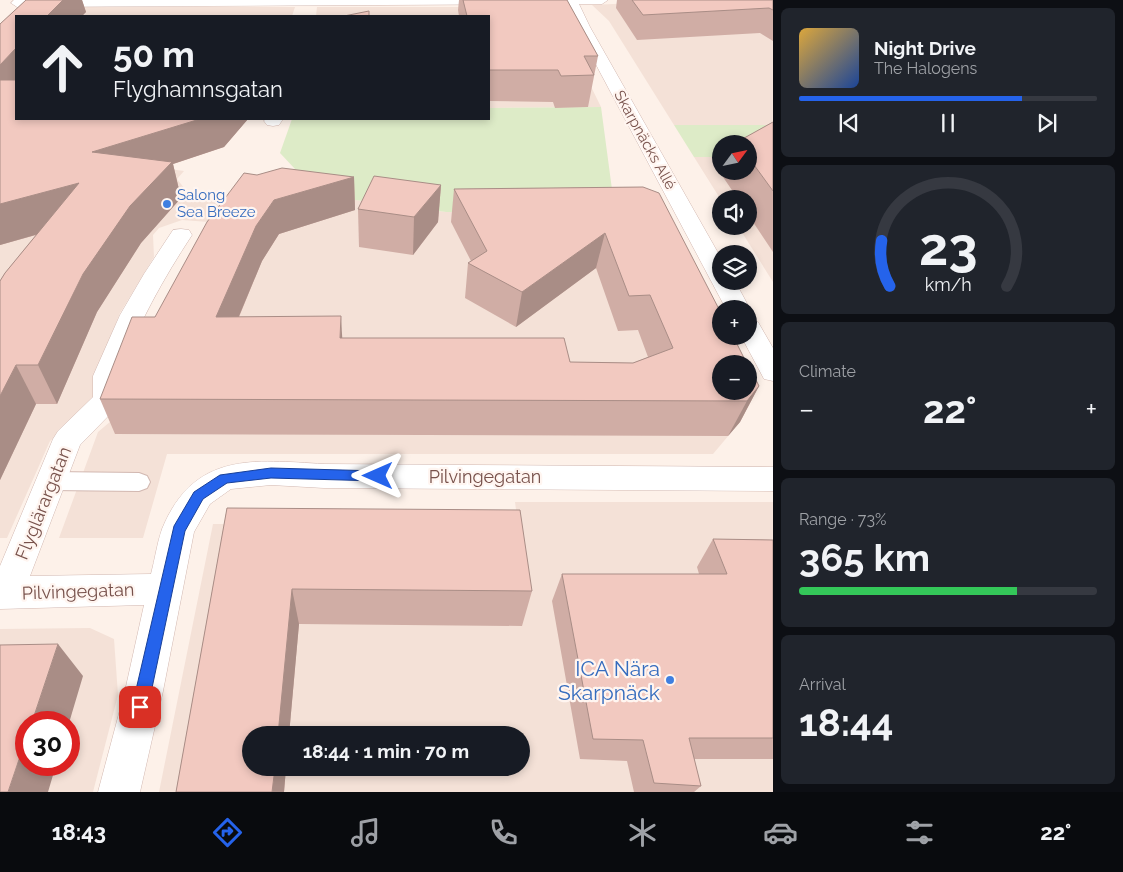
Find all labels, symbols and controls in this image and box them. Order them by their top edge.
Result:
text: 50 m [113,34,195,75]
icon: ahead [30,35,95,100]
text: Night Drive [874,37,976,59]
text: The Halogens [874,59,977,78]
text: Flyghamnsgatan [113,76,283,102]
street label: Skarpnäcks Allé [610,87,680,193]
icon: previous [835,109,863,137]
icon: pause [934,109,962,137]
icon: next [1033,109,1061,137]
north arrow [712,135,758,180]
map controls [712,135,757,400]
place label: Salong Sea Breeze [177,186,256,221]
button: sound [712,190,757,235]
marker: Salong Sea Breeze [161,198,173,210]
text: 23 [919,216,977,277]
button: layers [712,245,757,290]
text: km/h [924,274,972,295]
button: + [712,300,757,345]
button: − [712,355,757,400]
text: Climate [799,362,856,381]
text: 22° [923,387,976,432]
text: − [799,393,814,426]
text: + [1085,393,1097,426]
street label: Flyglärargatan [11,444,75,562]
position arrow [351,449,403,501]
street label: Pilvingegatan [429,466,541,487]
text: Range · 73% [799,510,886,529]
text: 365 km [799,535,930,580]
street label: Pilvingegatan [21,579,135,603]
place label: ICA Nära Skarpnäck [558,656,660,705]
marker: ICA Nära Skarpnäck [664,674,676,686]
text: Arrival [799,675,846,694]
pin [119,686,161,728]
icon: arrive [126,693,154,721]
text: 18:44 [799,700,894,745]
speed limit sign: 30 [15,711,80,776]
text: 18:44 · 1 min · 70 m [303,740,469,762]
icon: directions [210,815,245,850]
icon: music [348,815,383,850]
icon: phone [486,815,521,850]
icon: climate [625,815,660,850]
icon: car [763,815,798,850]
icon: filters [902,815,937,850]
text: 18:43 [52,819,106,845]
text: 22° [1040,819,1071,845]

